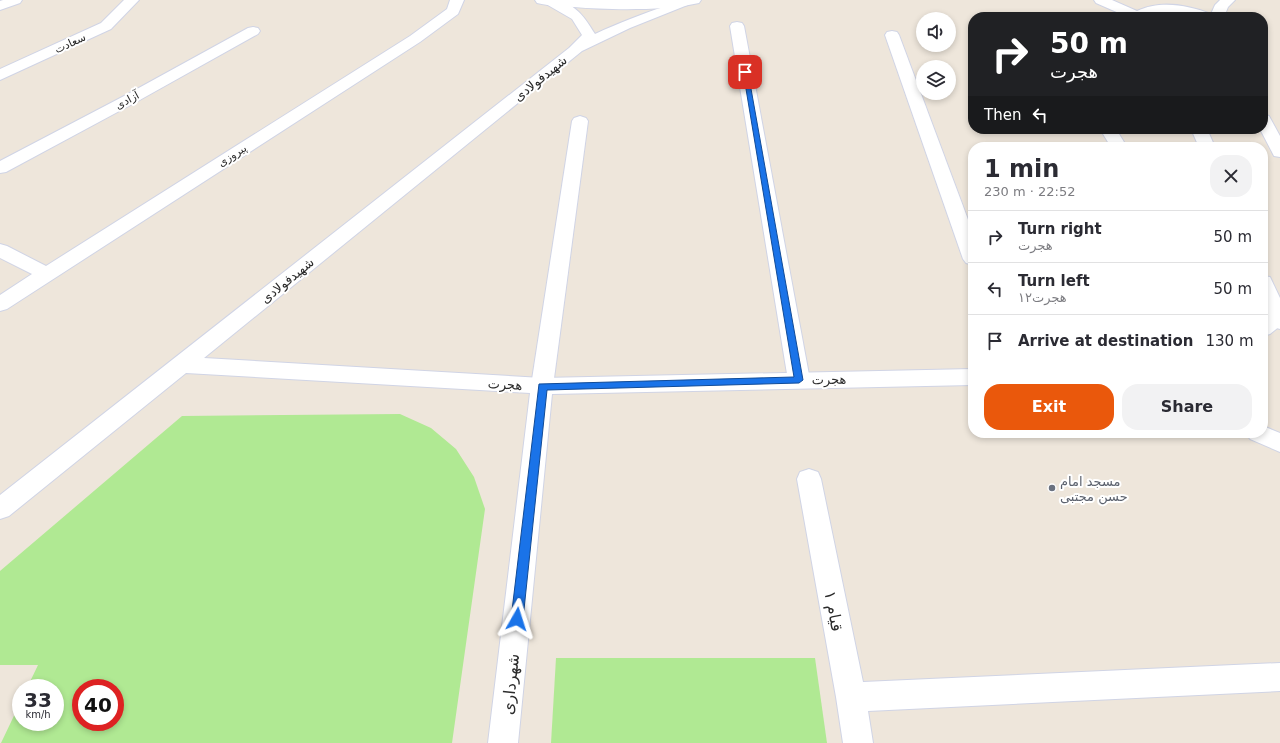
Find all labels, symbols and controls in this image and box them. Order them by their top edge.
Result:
map controls [916,12,956,100]
button: sound [916,12,956,52]
text: 50 m [1050,27,1128,60]
icon: right [984,28,1036,80]
street label: سعادت [52,31,88,56]
street label: شهیدفولادی [511,52,571,105]
pin [728,55,762,89]
button: layers [916,60,956,100]
icon: arrive [734,61,756,83]
text: هجرت [1050,61,1098,82]
street label: آزادی [113,88,142,112]
icon: left [1029,104,1051,126]
text: Then [984,106,1021,124]
street label: پیروزی [215,141,249,169]
text: 1 min [984,155,1059,183]
button: close [1210,155,1252,197]
text: 230 m · 22:52 [984,184,1075,199]
text: Turn right [1018,220,1102,238]
icon: right [984,226,1006,248]
text: 50 m [1214,228,1252,246]
text: هجرت [1018,238,1053,253]
street label: شهیدفولادی [258,254,318,307]
text: Turn left [1018,272,1090,290]
icon: left [984,278,1006,300]
text: 50 m [1214,280,1252,298]
text: هجرت۱۲ [1018,290,1067,305]
icon: arrive [984,330,1006,352]
text: Arrive at destination [1018,332,1193,350]
text: 130 m [1205,332,1254,350]
street label: هجرت [812,372,847,388]
street label: هجرت [487,376,523,394]
button: Exit [984,384,1114,430]
button: Share [1122,384,1252,430]
place label: مسجد امام حسن مجتبی [1060,474,1128,505]
marker: مسجد امام حسن مجتبی [1047,483,1057,493]
street label: قیام ۱ [820,589,847,633]
position arrow [496,598,538,640]
street label: شهرداری [498,653,524,716]
speed limit sign: 40 [72,679,124,731]
text: 33 [24,688,52,712]
text: km/h [25,709,51,720]

